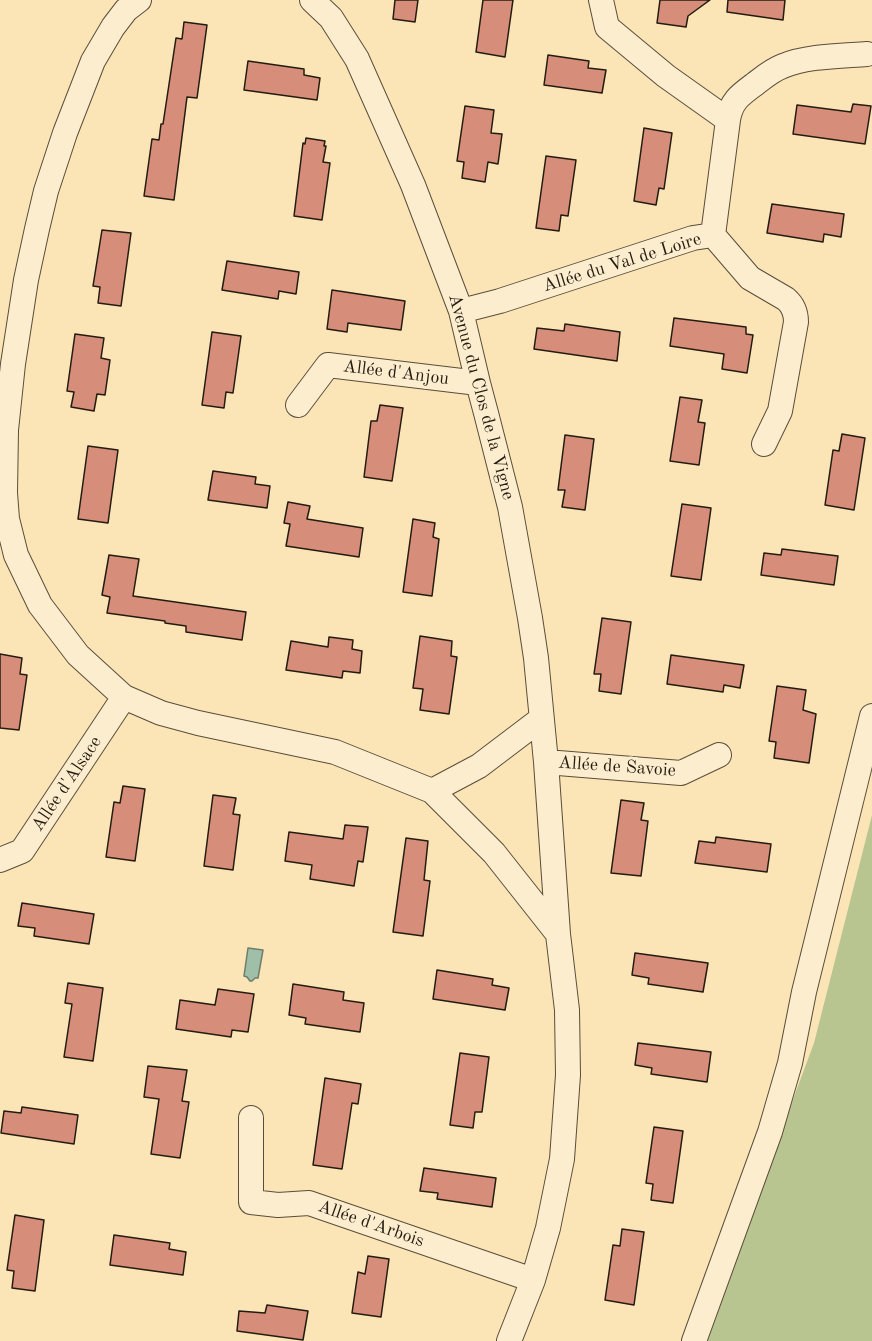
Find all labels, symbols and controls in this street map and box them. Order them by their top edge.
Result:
street label: Allée du Val de Loire [540,229,704,297]
street label: Avenue du Clos de la Vigne [443,292,519,502]
street label: Allée d'Anjou [342,356,450,390]
street label: Allée d'Alsace [27,732,107,836]
street label: Allée de Savoie [557,752,677,782]
street label: Allée d'Arbois [315,1196,427,1252]

